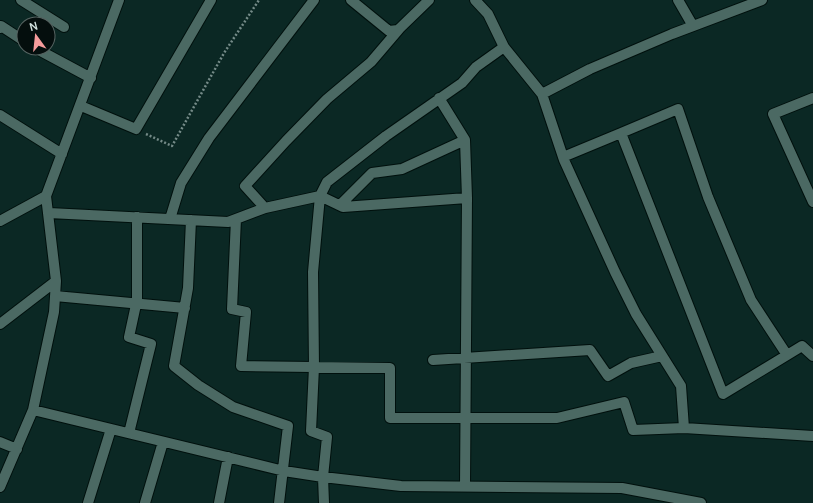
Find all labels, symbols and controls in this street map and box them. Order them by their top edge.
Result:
north arrow [16,16,56,56]
text: N [28,18,39,34]

